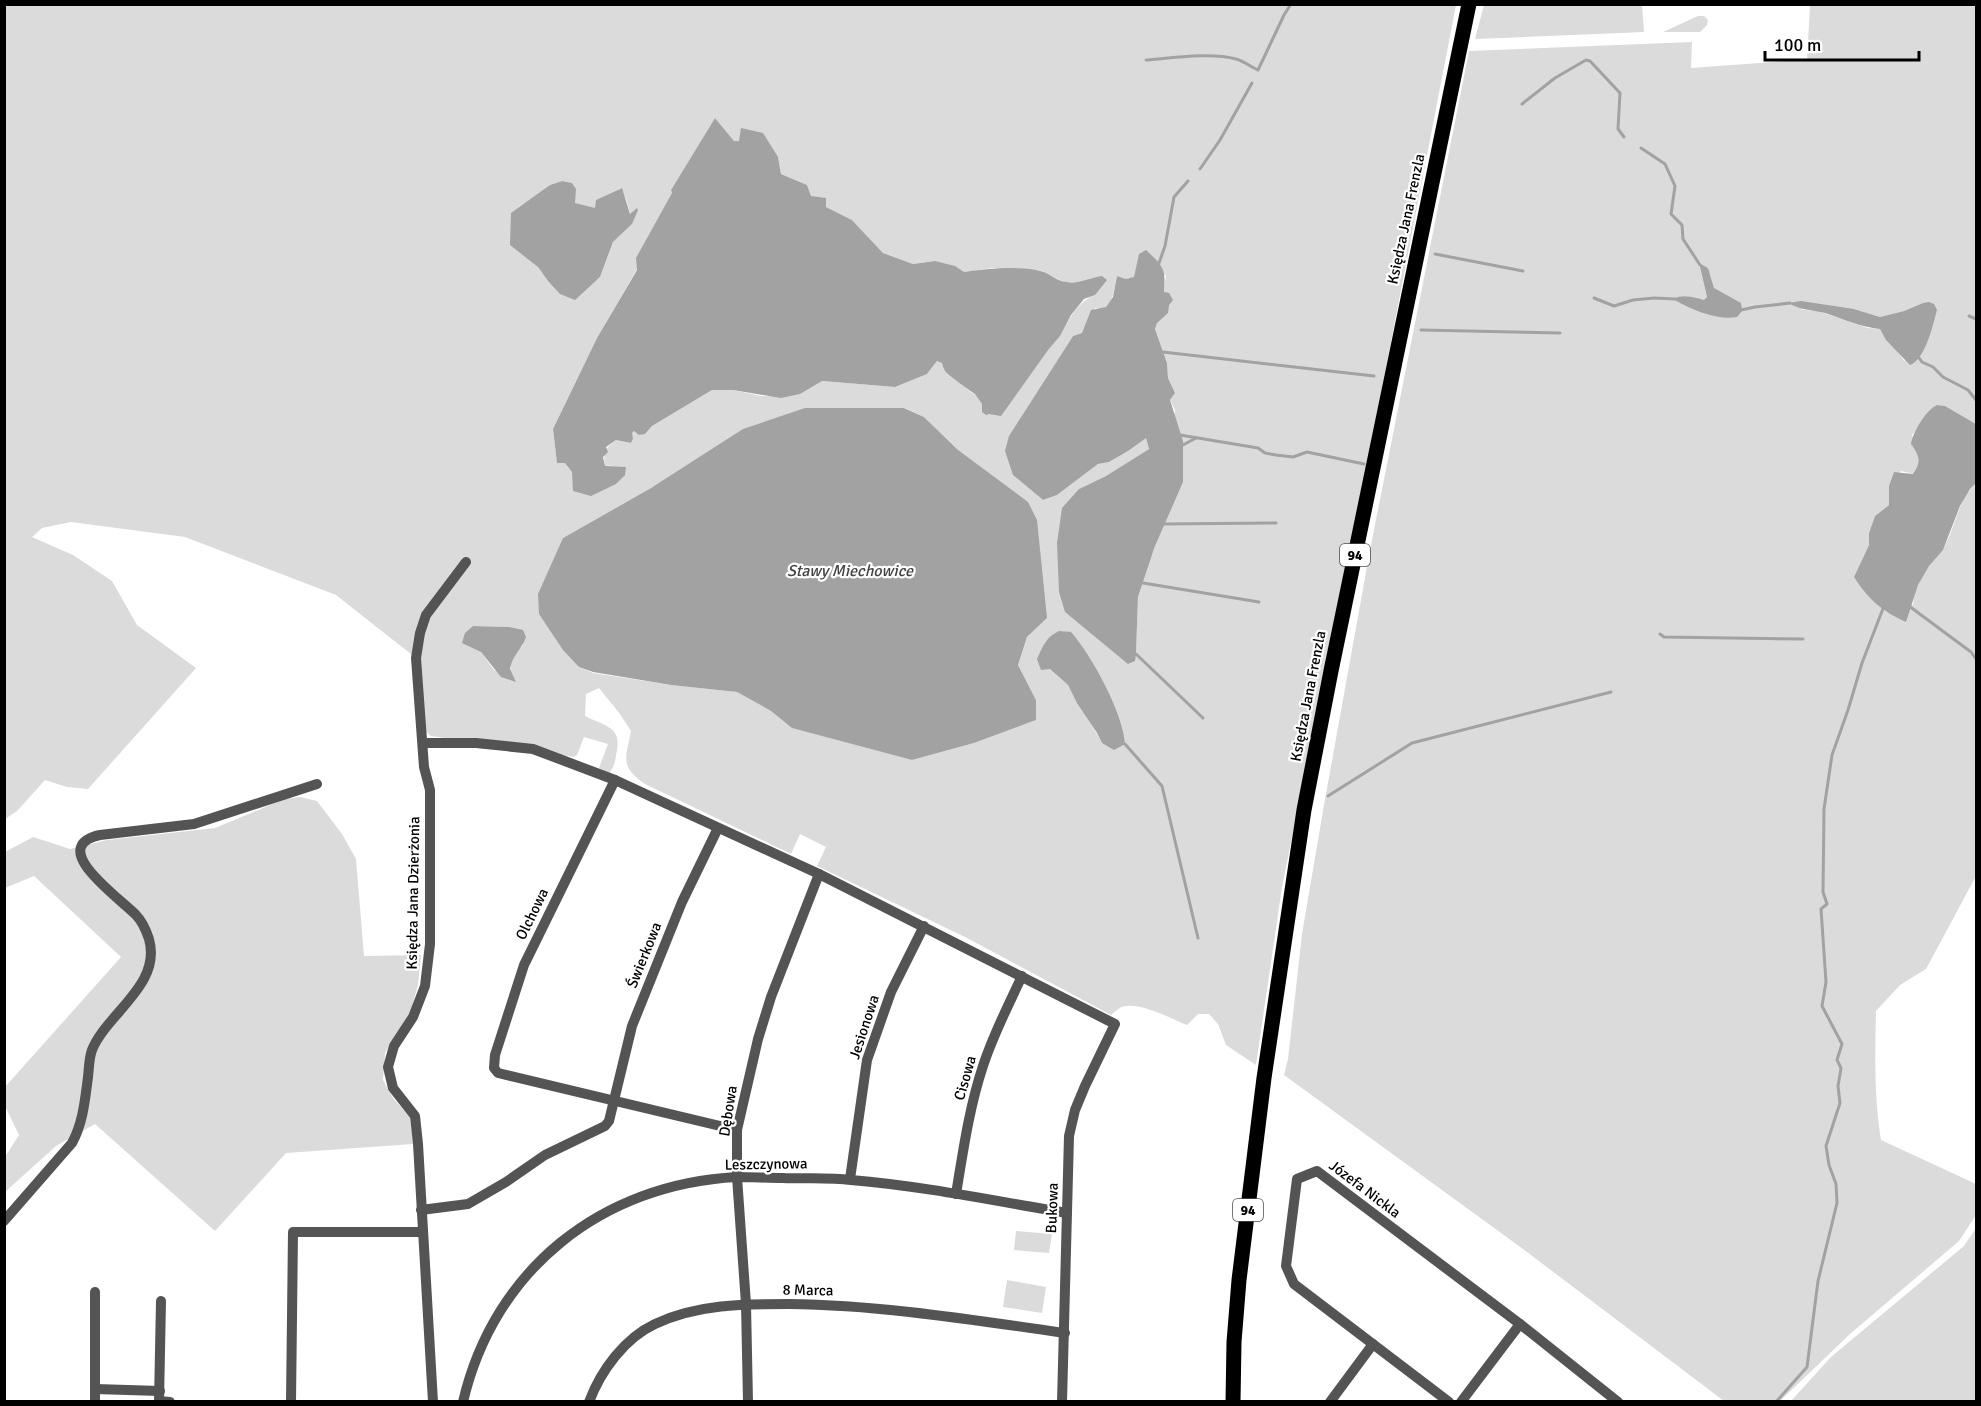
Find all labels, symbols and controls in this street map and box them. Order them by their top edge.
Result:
scale bar [1765,24,1920,62]
text: 100 m [1774,34,1821,56]
street label: Księdza Jana Frenzla [1383,152,1429,286]
road number: 94 [1340,544,1370,566]
water label: Stawy Miechowice [787,561,914,581]
street label: Księdza Jana Frenzla [1286,629,1330,763]
street label: Księdza Jana Dzierżonia [403,816,423,970]
street label: Olchowa [512,885,552,943]
street label: Świerkowa [622,919,665,991]
street label: Jesionowa [845,992,883,1062]
street label: Cisowa [950,1054,980,1102]
street label: Dębowa [715,1084,741,1138]
street label: Leszczynowa [724,1154,808,1174]
street label: Józefa Nickla [1326,1156,1404,1222]
street label: Bukowa [1042,1182,1062,1234]
road number: 94 [1233,1199,1263,1221]
street label: 8 Marca [782,1281,834,1299]

